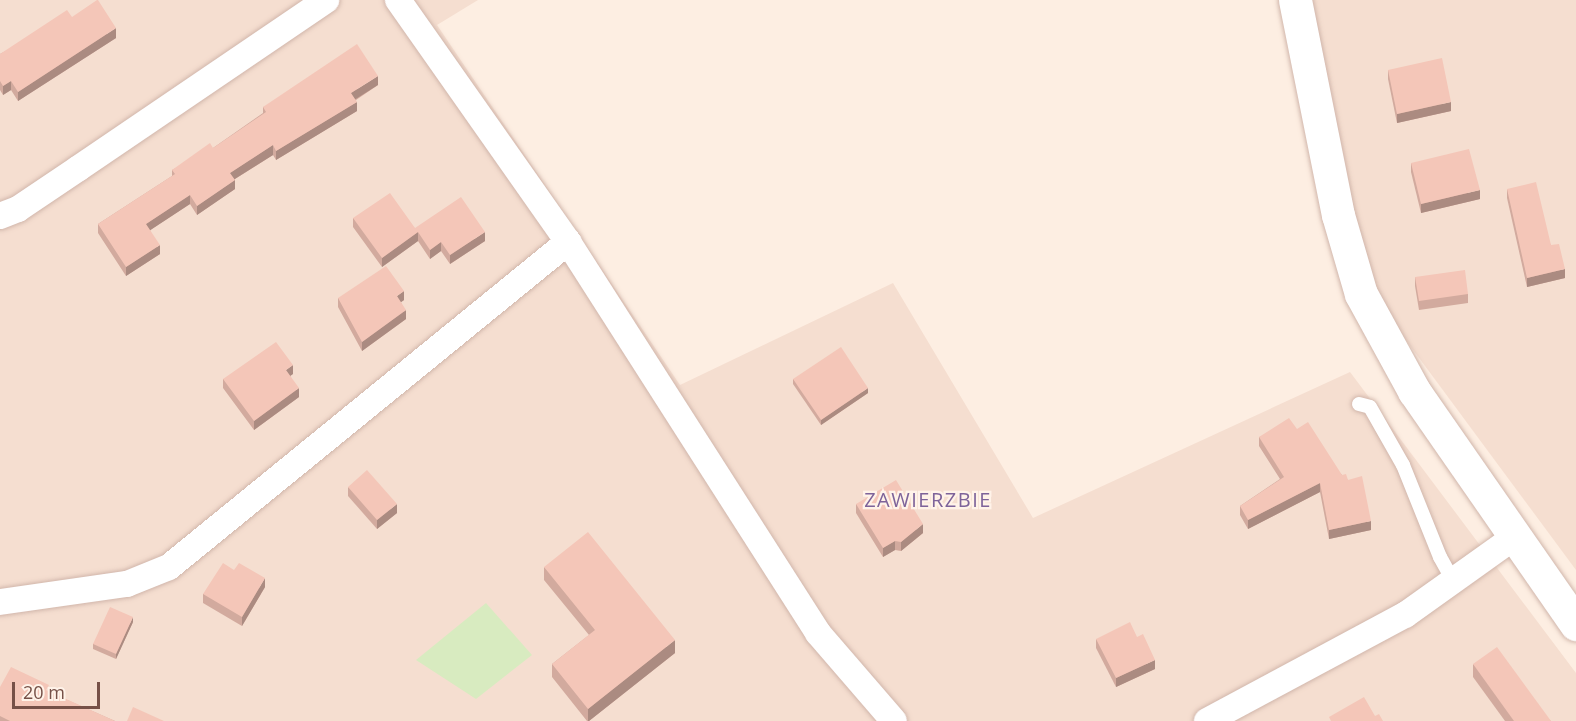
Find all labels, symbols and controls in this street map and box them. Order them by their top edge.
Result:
district label: ZAWIERZBIE [864,487,992,511]
scale bar [15,670,104,708]
text: 20 m [23,680,65,704]

